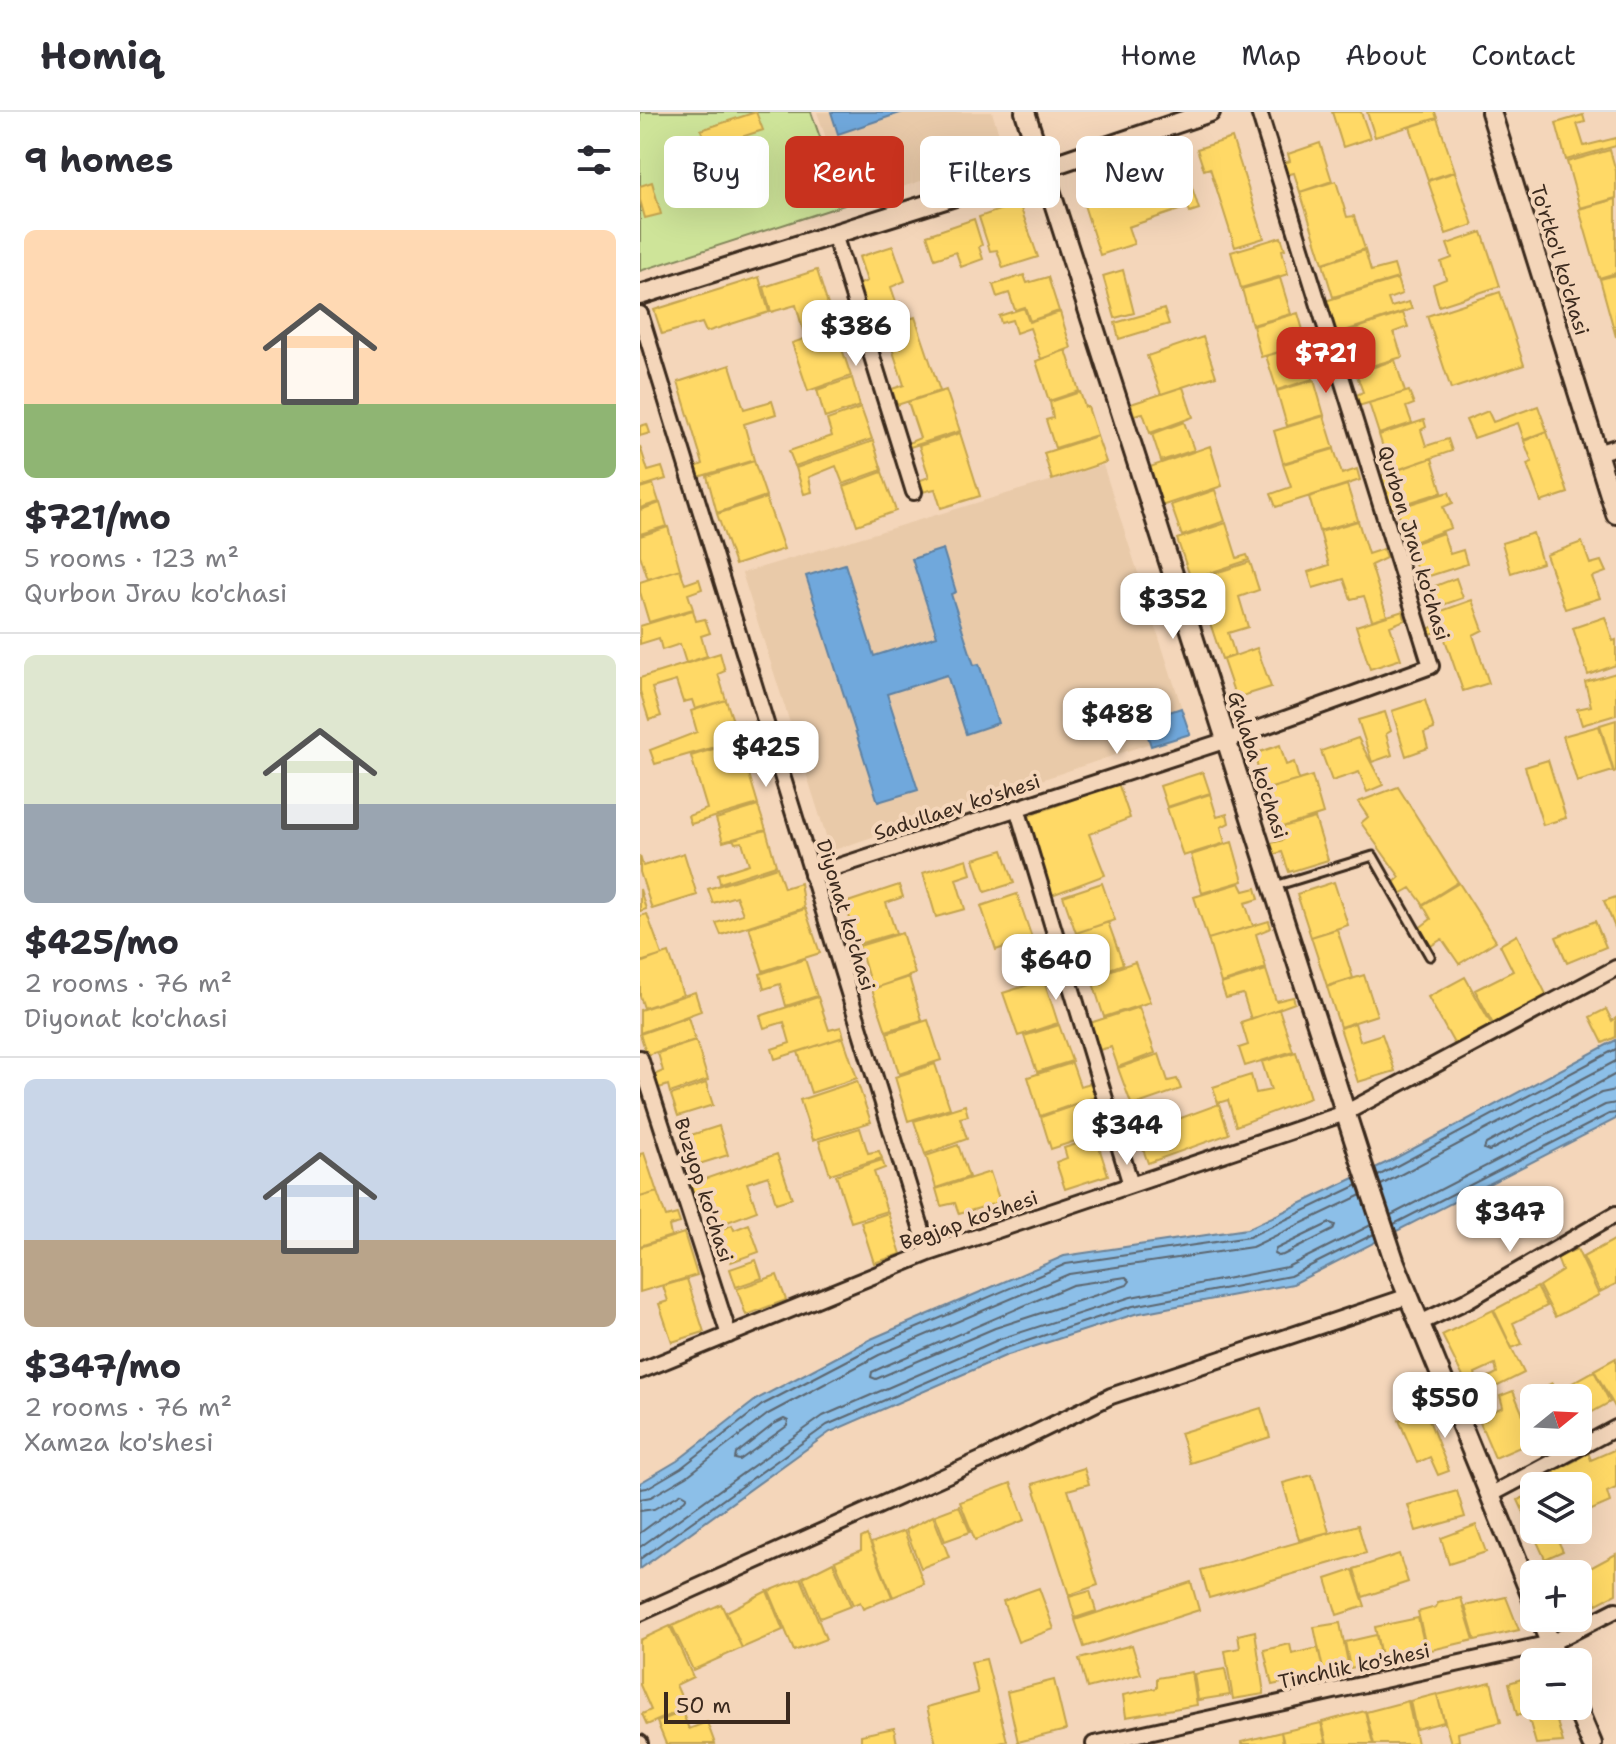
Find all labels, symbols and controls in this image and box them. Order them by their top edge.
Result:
text: Homiq [40,30,162,81]
text: Home [1120,36,1197,74]
text: Map [1241,36,1301,74]
text: About [1345,36,1427,74]
text: Contact [1471,36,1576,74]
chip: Buy [664,136,769,208]
chip: Rent [785,136,904,208]
chip: Filters [920,136,1060,208]
chip: New [1076,136,1193,208]
text: 9 homes [24,137,173,183]
icon: filters [572,138,616,182]
street label: To'rtko'l ko'chasi [1525,181,1595,339]
icon: home [248,282,392,426]
pin: $386 [809,300,903,368]
text: $386 [820,308,892,343]
pin: $721 [1279,327,1373,395]
text: $721 [1294,335,1358,370]
street label: Qurbon Jrau ko'chasi [1372,442,1456,644]
text: $721/mo [24,494,171,540]
text: 5 rooms · 123 m² [24,540,239,575]
pin: $352 [1126,573,1220,641]
text: Qurbon Jrau ko'chasi [24,575,287,610]
text: $352 [1138,581,1208,616]
pin: $488 [1070,688,1164,756]
street label: G'alaba ko'chasi [1222,688,1294,842]
text: $488 [1081,696,1153,731]
icon: home [248,707,392,851]
pin: $425 [719,721,813,789]
text: $425 [732,729,800,764]
street label: Sadullaev ko'shesi [870,768,1044,846]
street label: Diyonat ko'chasi [811,836,881,994]
text: $425/mo [24,919,179,965]
pin: $640 [1009,934,1103,1002]
text: $640 [1020,942,1092,977]
text: 2 rooms · 76 m² [24,965,232,1000]
text: Diyonat ko'chasi [24,1000,228,1035]
pin: $344 [1080,1099,1174,1167]
text: $344 [1091,1107,1163,1142]
street label: Buzyop ko'chasi [668,1114,740,1266]
icon: home [248,1131,392,1275]
street label: Begjap ko'shesi [897,1184,1041,1256]
pin: $347 [1463,1186,1557,1254]
text: $347 [1475,1194,1545,1229]
text: $347/mo [24,1343,181,1389]
pin: $550 [1398,1372,1492,1440]
text: $550 [1411,1380,1479,1415]
north arrow [1520,1384,1592,1456]
map controls [1520,1384,1592,1720]
text: 2 rooms · 76 m² [24,1389,232,1424]
text: Xamza ko'shesi [24,1424,214,1459]
button: layers [1520,1472,1592,1544]
button: + [1520,1560,1592,1632]
street label: Tinchlik ko'shesi [1276,1637,1432,1695]
button: − [1520,1648,1592,1720]
scale bar [664,1688,790,1724]
text: 50 m [676,1691,731,1720]

